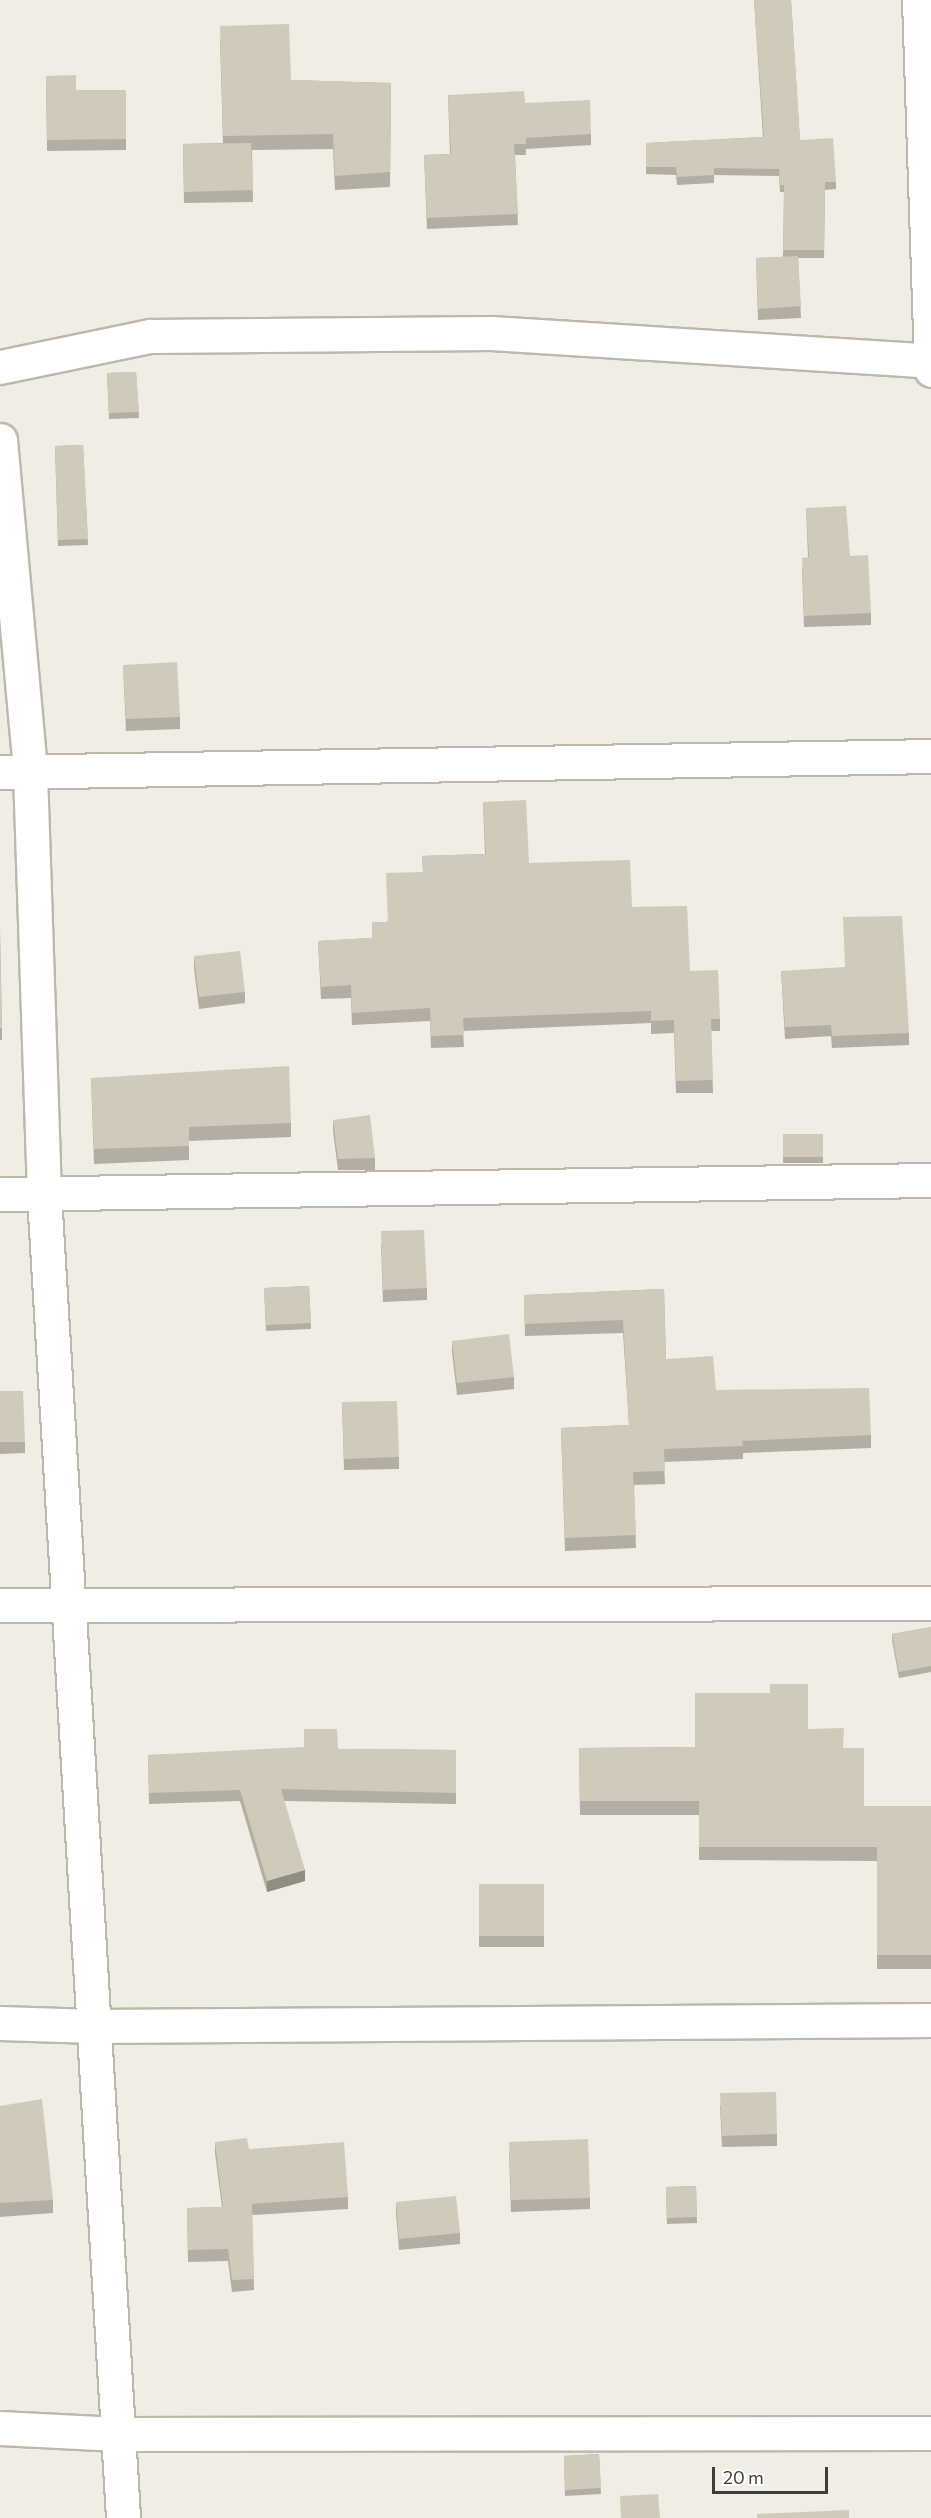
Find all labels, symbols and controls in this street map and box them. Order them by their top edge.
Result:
scale bar [715,2455,830,2493]
text: 20 m [723,2466,764,2488]

